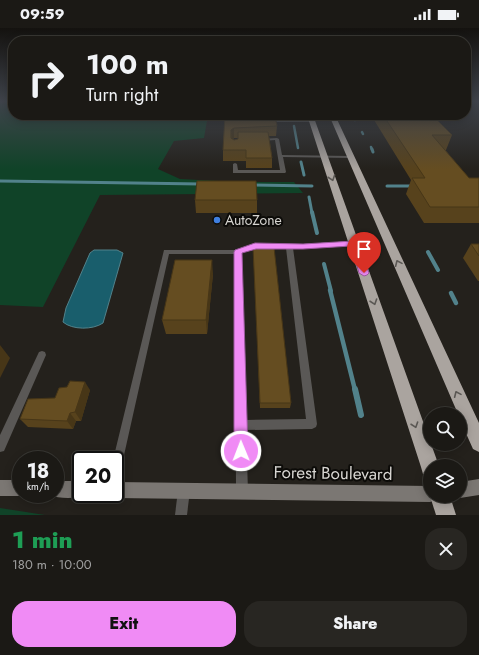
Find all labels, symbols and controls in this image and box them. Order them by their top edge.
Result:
text: 09:59 [20,3,65,25]
text: 100 m [86,44,169,85]
icon: right [20,52,72,104]
text: Turn right [86,82,158,108]
one-way arrow [327,175,336,182]
place label: AutoZone [225,210,282,230]
marker: AutoZone [212,215,222,225]
pin [347,232,381,273]
icon: arrive [353,238,375,260]
one-way arrow [395,260,403,267]
one-way arrow [369,298,377,305]
one-way arrow [454,391,462,399]
map controls [423,407,467,503]
button: search [423,407,467,451]
one-way arrow [411,421,419,428]
position arrow [220,430,262,472]
speed limit sign: 20 [72,451,124,503]
text: 18 [27,457,49,486]
button: layers [423,459,467,503]
street label: Forest Boulevard [273,460,393,486]
text: km/h [27,479,49,494]
text: 1 min [12,522,73,557]
button: close [425,528,467,570]
text: 180 m · 10:00 [12,555,92,574]
button: Exit [12,601,236,647]
button: Share [244,601,467,647]

